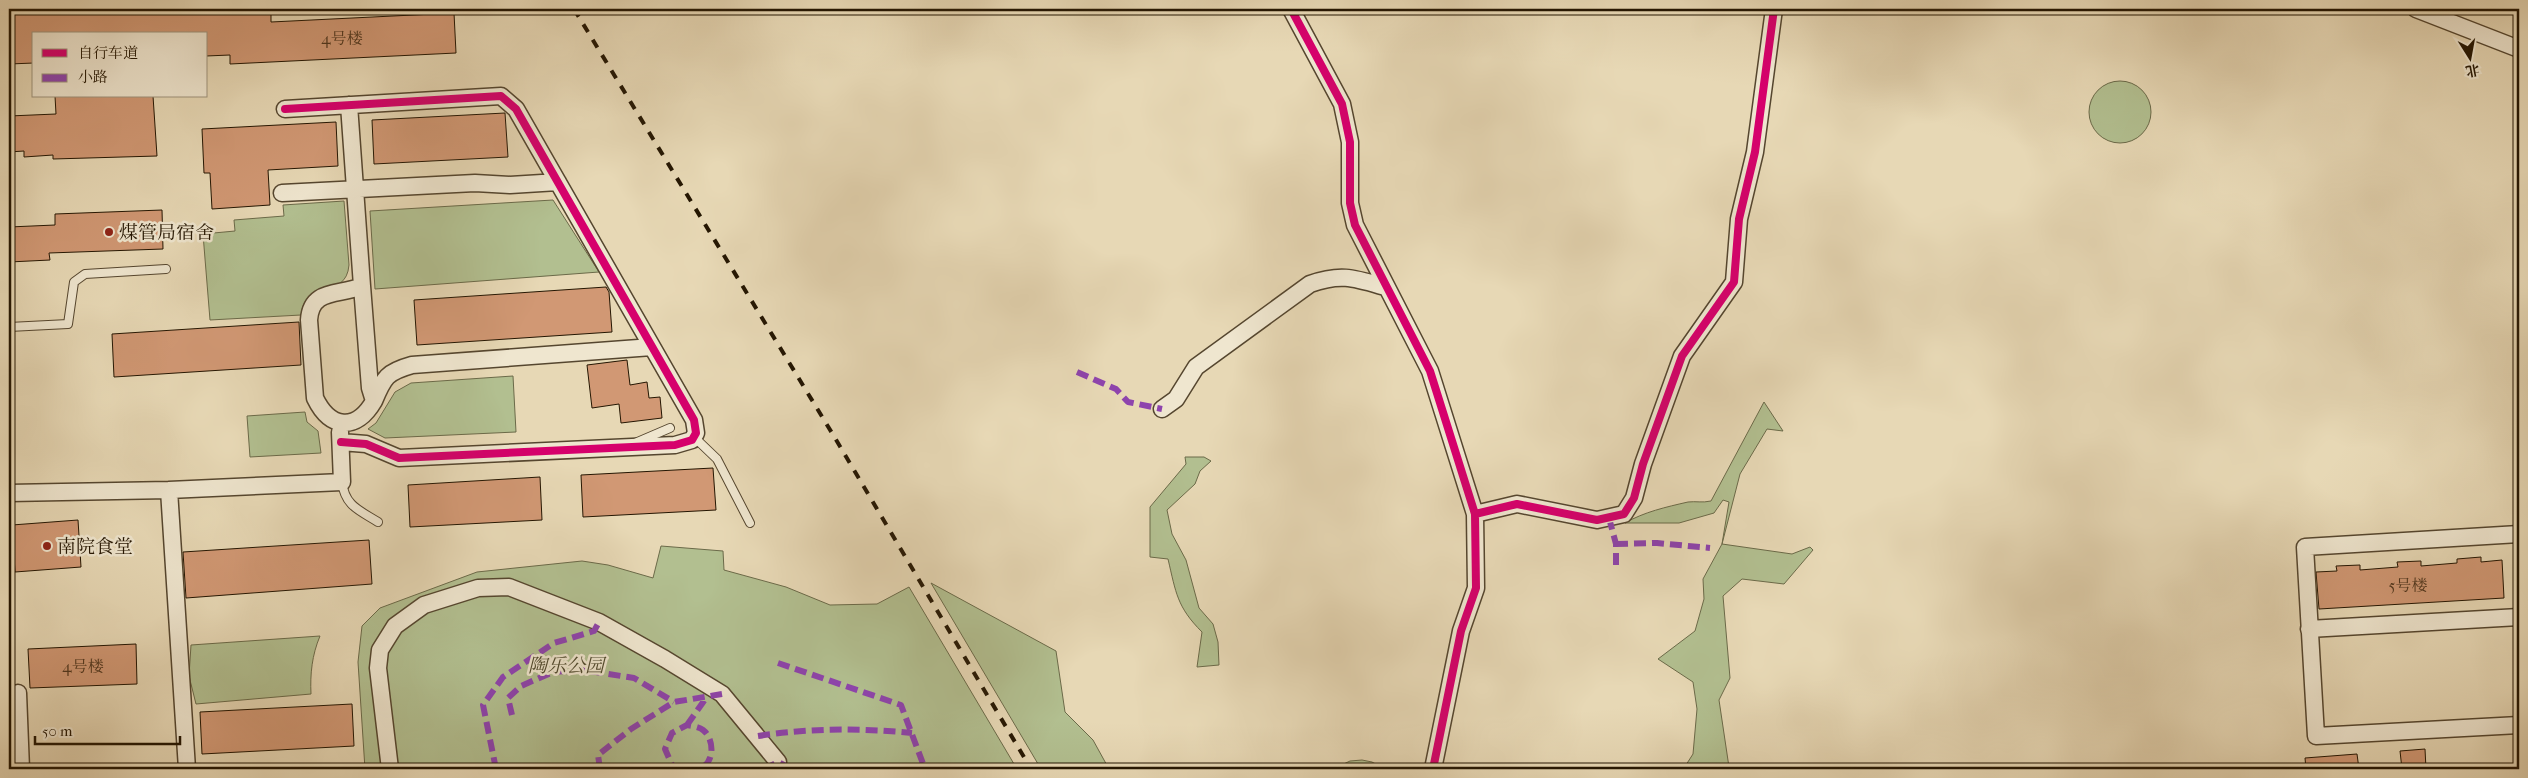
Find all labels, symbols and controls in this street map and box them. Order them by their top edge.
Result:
house number: 4号楼 [321,29,363,48]
legend [32,32,208,98]
north arrow [2446,32,2496,82]
text: 自行车道 [78,44,138,62]
text: 北 [2464,61,2481,80]
text: 小路 [78,68,108,86]
place label: 煤管局宿舍 [119,222,214,244]
marker: 煤管局宿舍 [103,226,115,238]
place label: 南院食堂 [57,536,133,558]
marker: 南院食堂 [41,540,53,552]
house number: 5号楼 [2389,576,2427,595]
park label: 陶乐公园 [528,655,607,677]
house number: 4号楼 [62,657,104,676]
scale bar [35,713,180,745]
text: 50 m [42,722,73,740]

